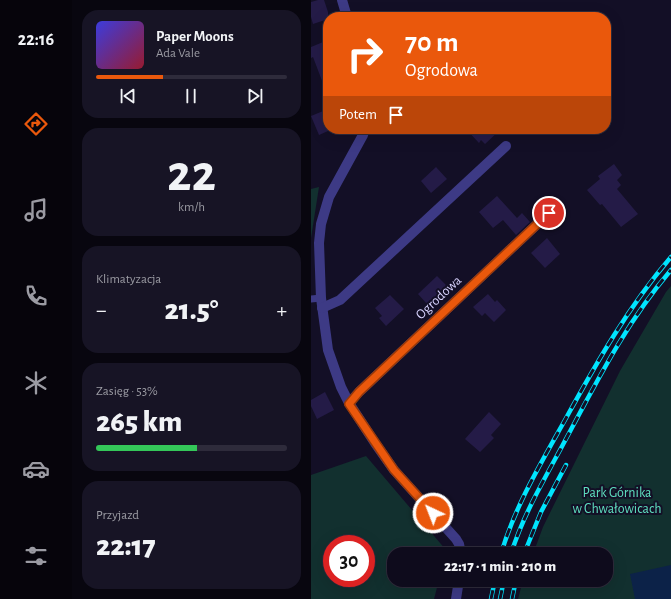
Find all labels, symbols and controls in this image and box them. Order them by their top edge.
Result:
icon: right [339,28,391,80]
text: Paper Moons [156,29,234,44]
text: 70 m [405,29,459,57]
text: 22:16 [18,31,54,49]
text: Ada Vale [156,47,200,60]
text: Ogrodowa [405,62,478,80]
icon: previous [117,85,139,107]
icon: pause [180,85,202,107]
icon: next [244,85,266,107]
icon: arrive [385,104,407,126]
text: Potem [339,107,377,122]
icon: directions [22,110,50,138]
text: 22 [167,148,216,200]
icon: music [22,196,50,224]
pin [532,196,566,230]
text: km/h [178,201,205,214]
icon: arrive [538,202,560,224]
text: Klimatyzacja [96,273,161,286]
street label: Ogrodowa [413,273,465,322]
icon: phone [22,282,50,310]
text: 21.5° [164,295,219,325]
text: − [96,299,107,321]
text: + [276,299,287,321]
icon: climate [22,369,50,397]
text: Zasięg · 53% [96,385,158,398]
text: 265 km [96,407,182,437]
icon: car [22,455,50,483]
park label: Park Górnika w Chwałowicach [572,486,662,516]
position arrow [412,492,454,534]
text: Przyjazd [96,509,139,522]
text: 22:17 [96,531,156,561]
speed limit sign: 30 [323,535,375,587]
icon: filters [22,542,50,570]
text: 22:17 · 1 min · 210 m [444,559,556,574]

